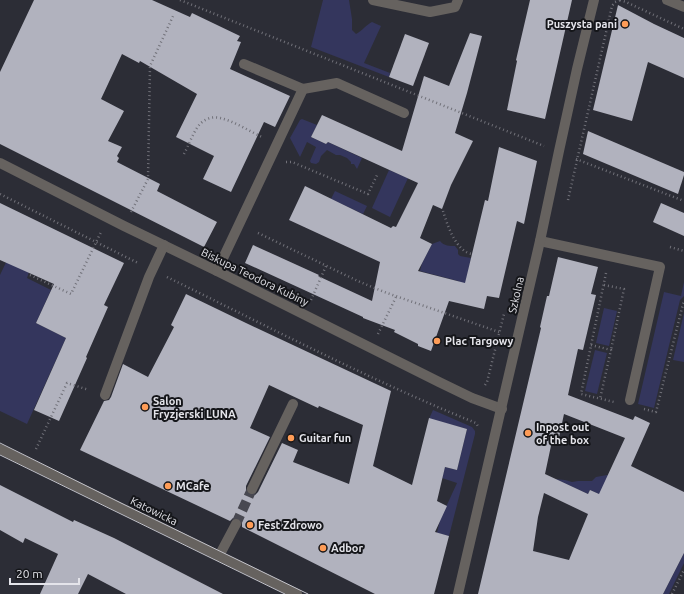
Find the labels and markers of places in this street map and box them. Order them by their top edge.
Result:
place label: Puszysta pani [547,18,617,30]
marker: Puszysta pani [620,19,630,29]
place label: Plac Targowy [445,335,514,347]
marker: Plac Targowy [432,336,442,346]
place label: Salon Fryzjerski LUNA [153,395,236,420]
marker: Salon Fryzjerski LUNA [140,402,150,412]
place label: Inpost out of the box [536,421,590,446]
marker: Inpost out of the box [523,428,533,438]
place label: Guitar fun [299,432,351,444]
marker: Guitar fun [286,433,296,443]
place label: MCafe [176,480,210,492]
marker: MCafe [163,481,173,491]
place label: Fest Zdrowo [258,519,322,531]
marker: Fest Zdrowo [245,520,255,530]
place label: Adbor [331,542,363,554]
marker: Adbor [318,543,328,553]

